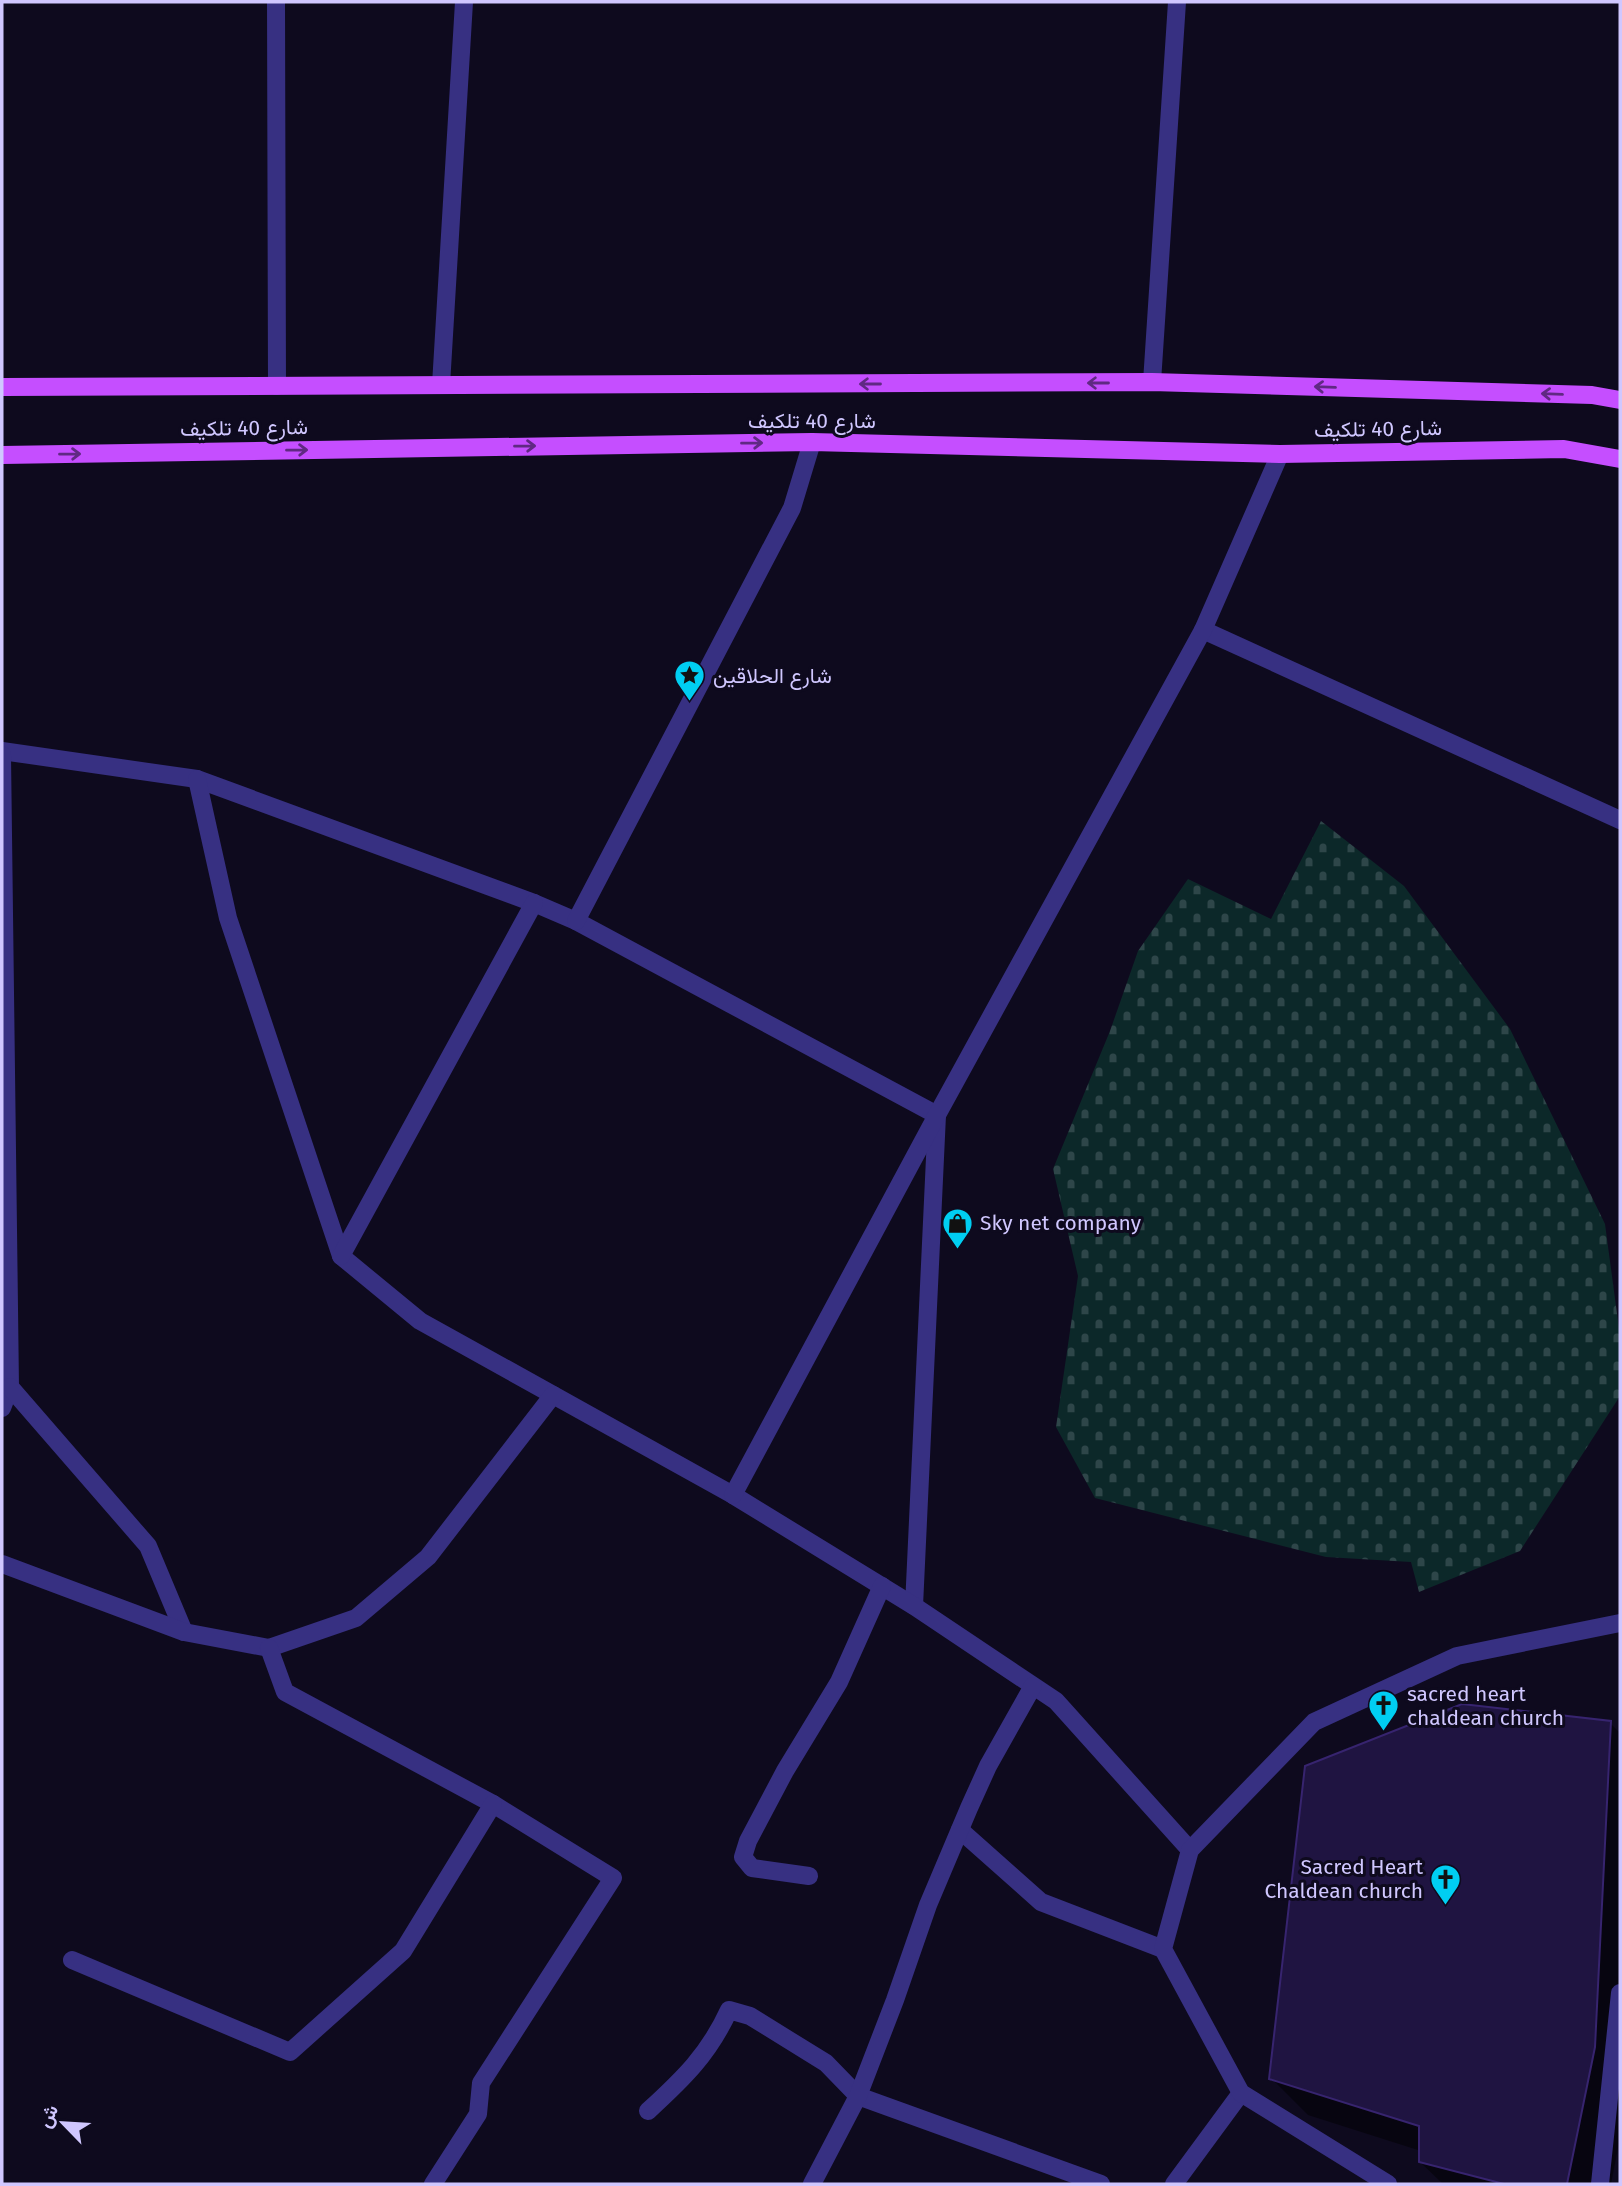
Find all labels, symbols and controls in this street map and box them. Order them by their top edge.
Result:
one-way arrow [1086,376,1109,390]
one-way arrow [859,377,882,390]
one-way arrow [1314,381,1337,394]
one-way arrow [1541,387,1564,400]
street label: شارع 40 تلكيف [748,408,876,435]
street label: شارع 40 تلكيف [180,414,308,443]
street label: شارع 40 تلكيف [1314,415,1442,444]
one-way arrow [741,436,764,450]
one-way arrow [513,440,536,453]
one-way arrow [286,443,309,457]
one-way arrow [58,447,81,461]
place icon: شارع الحلاقين [673,659,707,703]
place label: شارع الحلاقين [713,663,832,690]
shop icon: Sky net company [940,1206,974,1250]
place label: Sky net company [980,1210,1142,1236]
place label: sacred heart chaldean church [1407,1681,1564,1731]
church icon: sacred heart chaldean church [1367,1689,1401,1733]
place label: Sacred Heart Chaldean church [1264,1854,1423,1904]
church icon: Sacred Heart Chaldean church [1429,1862,1463,1906]
north arrow [28,2088,98,2158]
text: ش [33,2101,63,2131]

